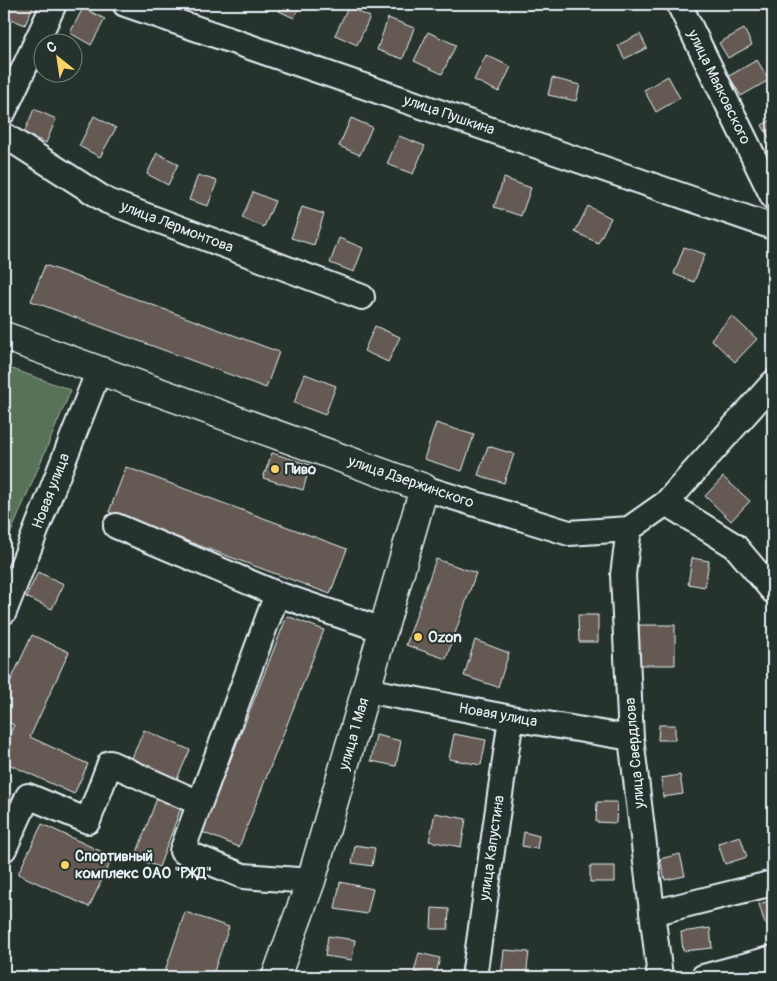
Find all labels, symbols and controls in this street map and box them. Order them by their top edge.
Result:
street label: улица Маяковского [683,26,755,147]
north arrow [32,32,82,82]
text: С [44,37,60,57]
street label: улица Пушкина [400,90,497,140]
street label: улица Лермонтова [117,196,236,257]
street label: Новая улица [28,450,74,532]
street label: улица Дзержинского [345,451,476,512]
place label: Пиво [285,460,316,479]
marker: Пиво [269,463,281,475]
place label: Ozon [428,628,462,647]
marker: Ozon [412,631,424,643]
street label: улица 1 Мая [334,696,373,773]
street label: улица Свердлова [621,697,649,810]
street label: Новая улица [457,699,539,731]
street label: улица Капустина [475,794,509,903]
place label: Спортивный комплекс ОАО "РЖД" [75,847,212,883]
marker: Спортивный комплекс ОАО "РЖД" [59,859,71,871]

